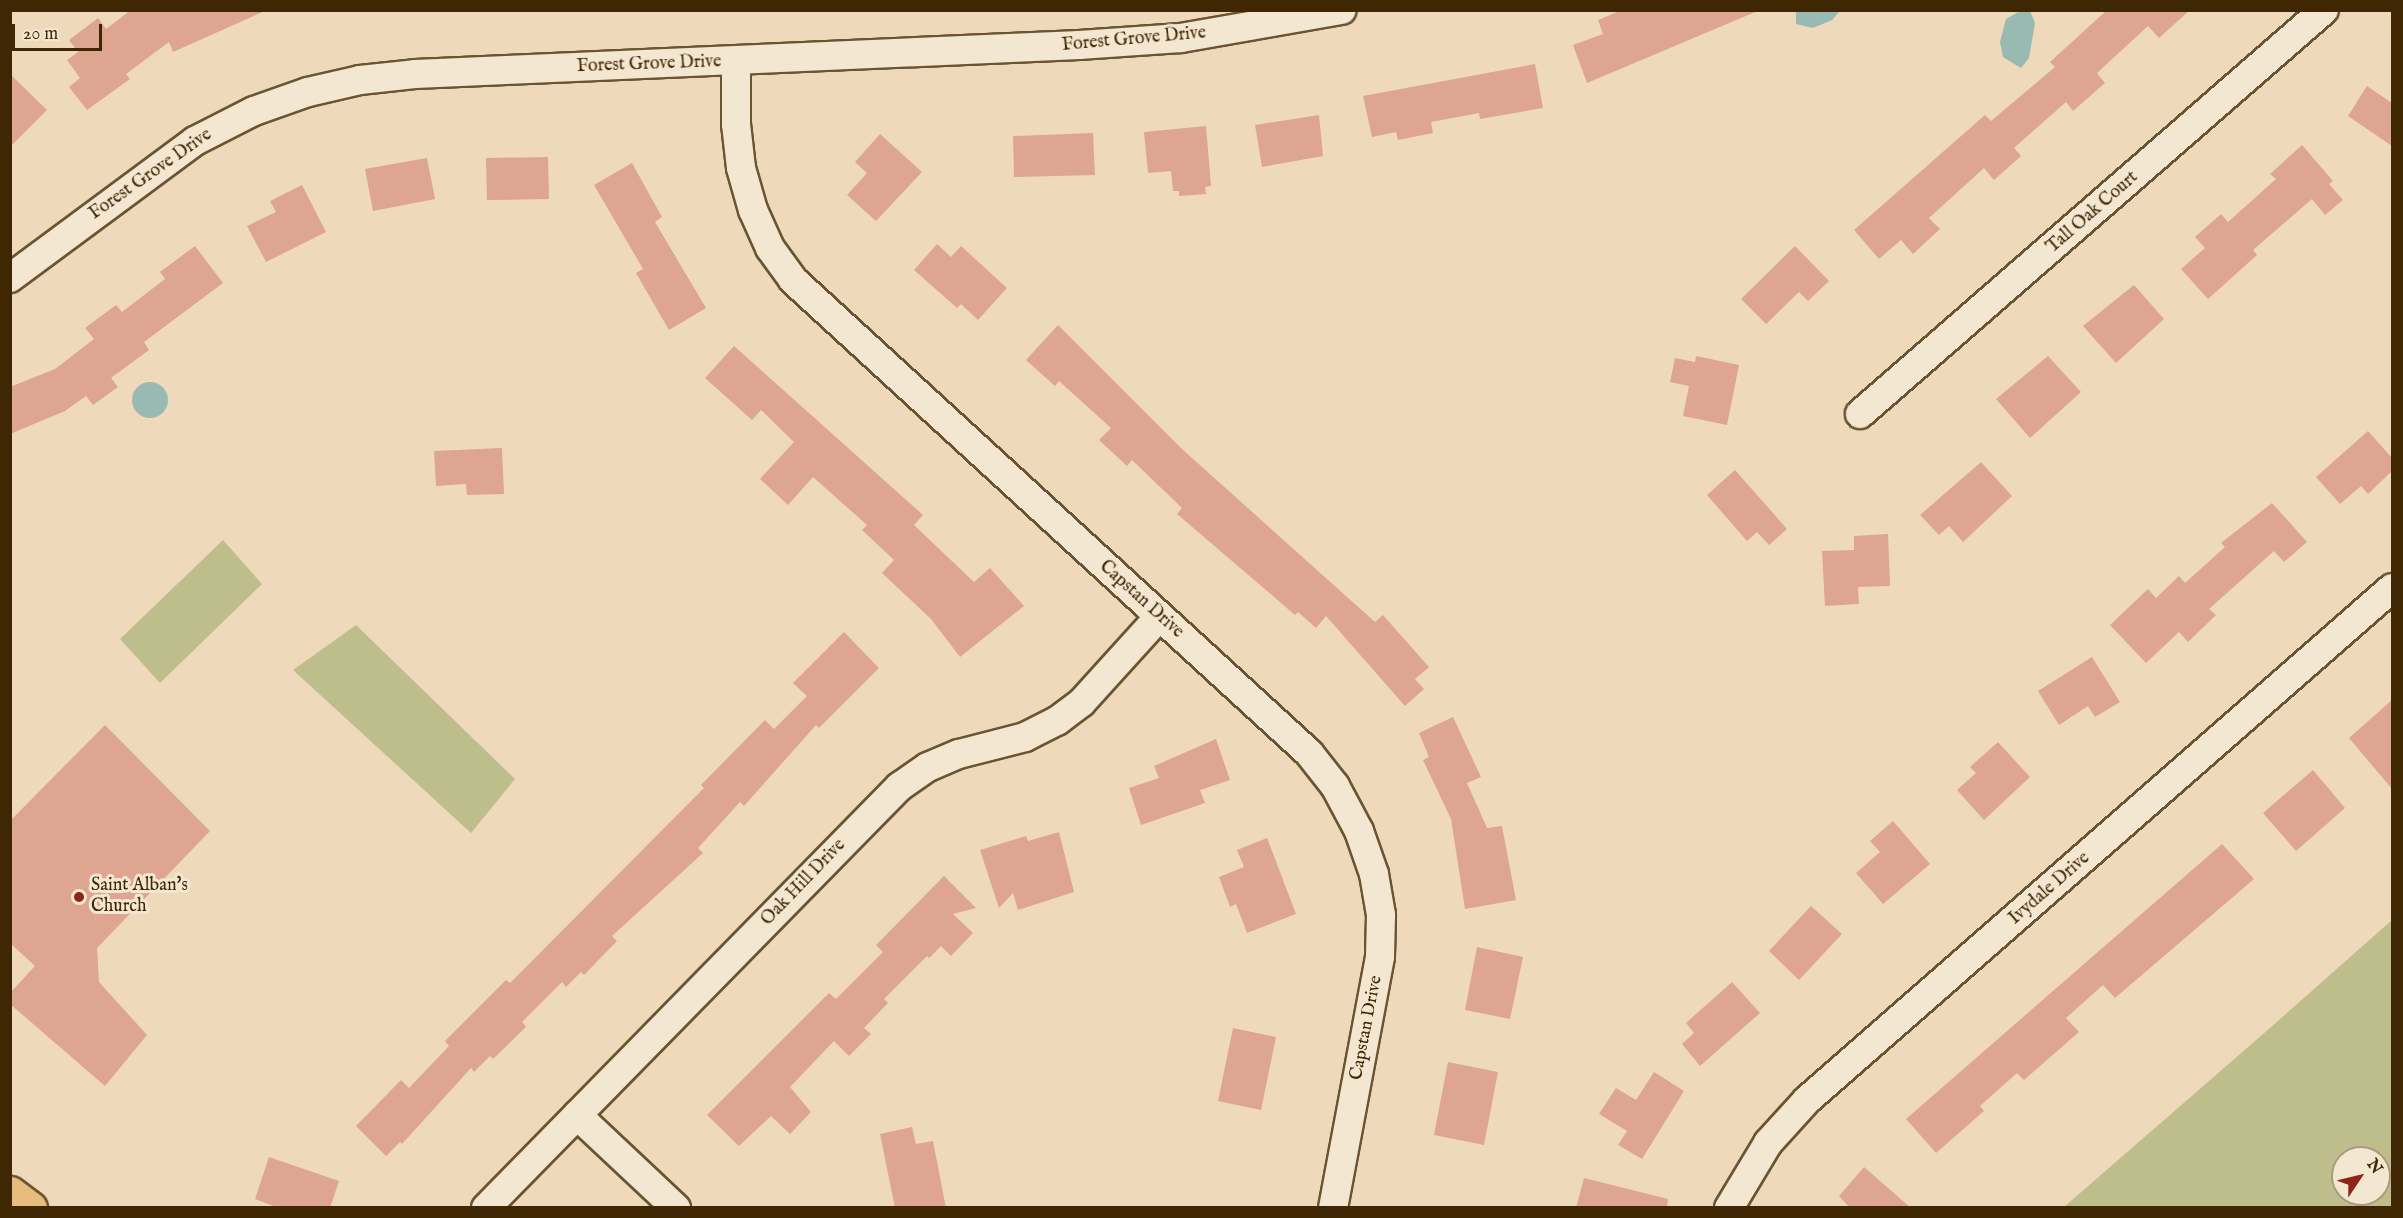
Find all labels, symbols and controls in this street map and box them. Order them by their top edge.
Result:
scale bar [15,12,105,50]
text: 20 m [23,23,58,46]
street label: Forest Grove Drive [1061,23,1207,57]
street label: Forest Grove Drive [576,52,722,78]
street label: Forest Grove Drive [86,125,216,225]
street label: Tall Oak Court [2043,167,2143,259]
street label: Capstan Drive [1094,556,1188,644]
street label: Oak Hill Drive [757,835,851,931]
street label: Ivydale Drive [2005,848,2095,930]
place label: Saint Alban's Church [91,876,188,918]
marker: Saint Alban's Church [72,890,86,904]
street label: Capstan Drive [1346,974,1388,1082]
north arrow [2331,1146,2391,1206]
text: N [2362,1155,2386,1178]

